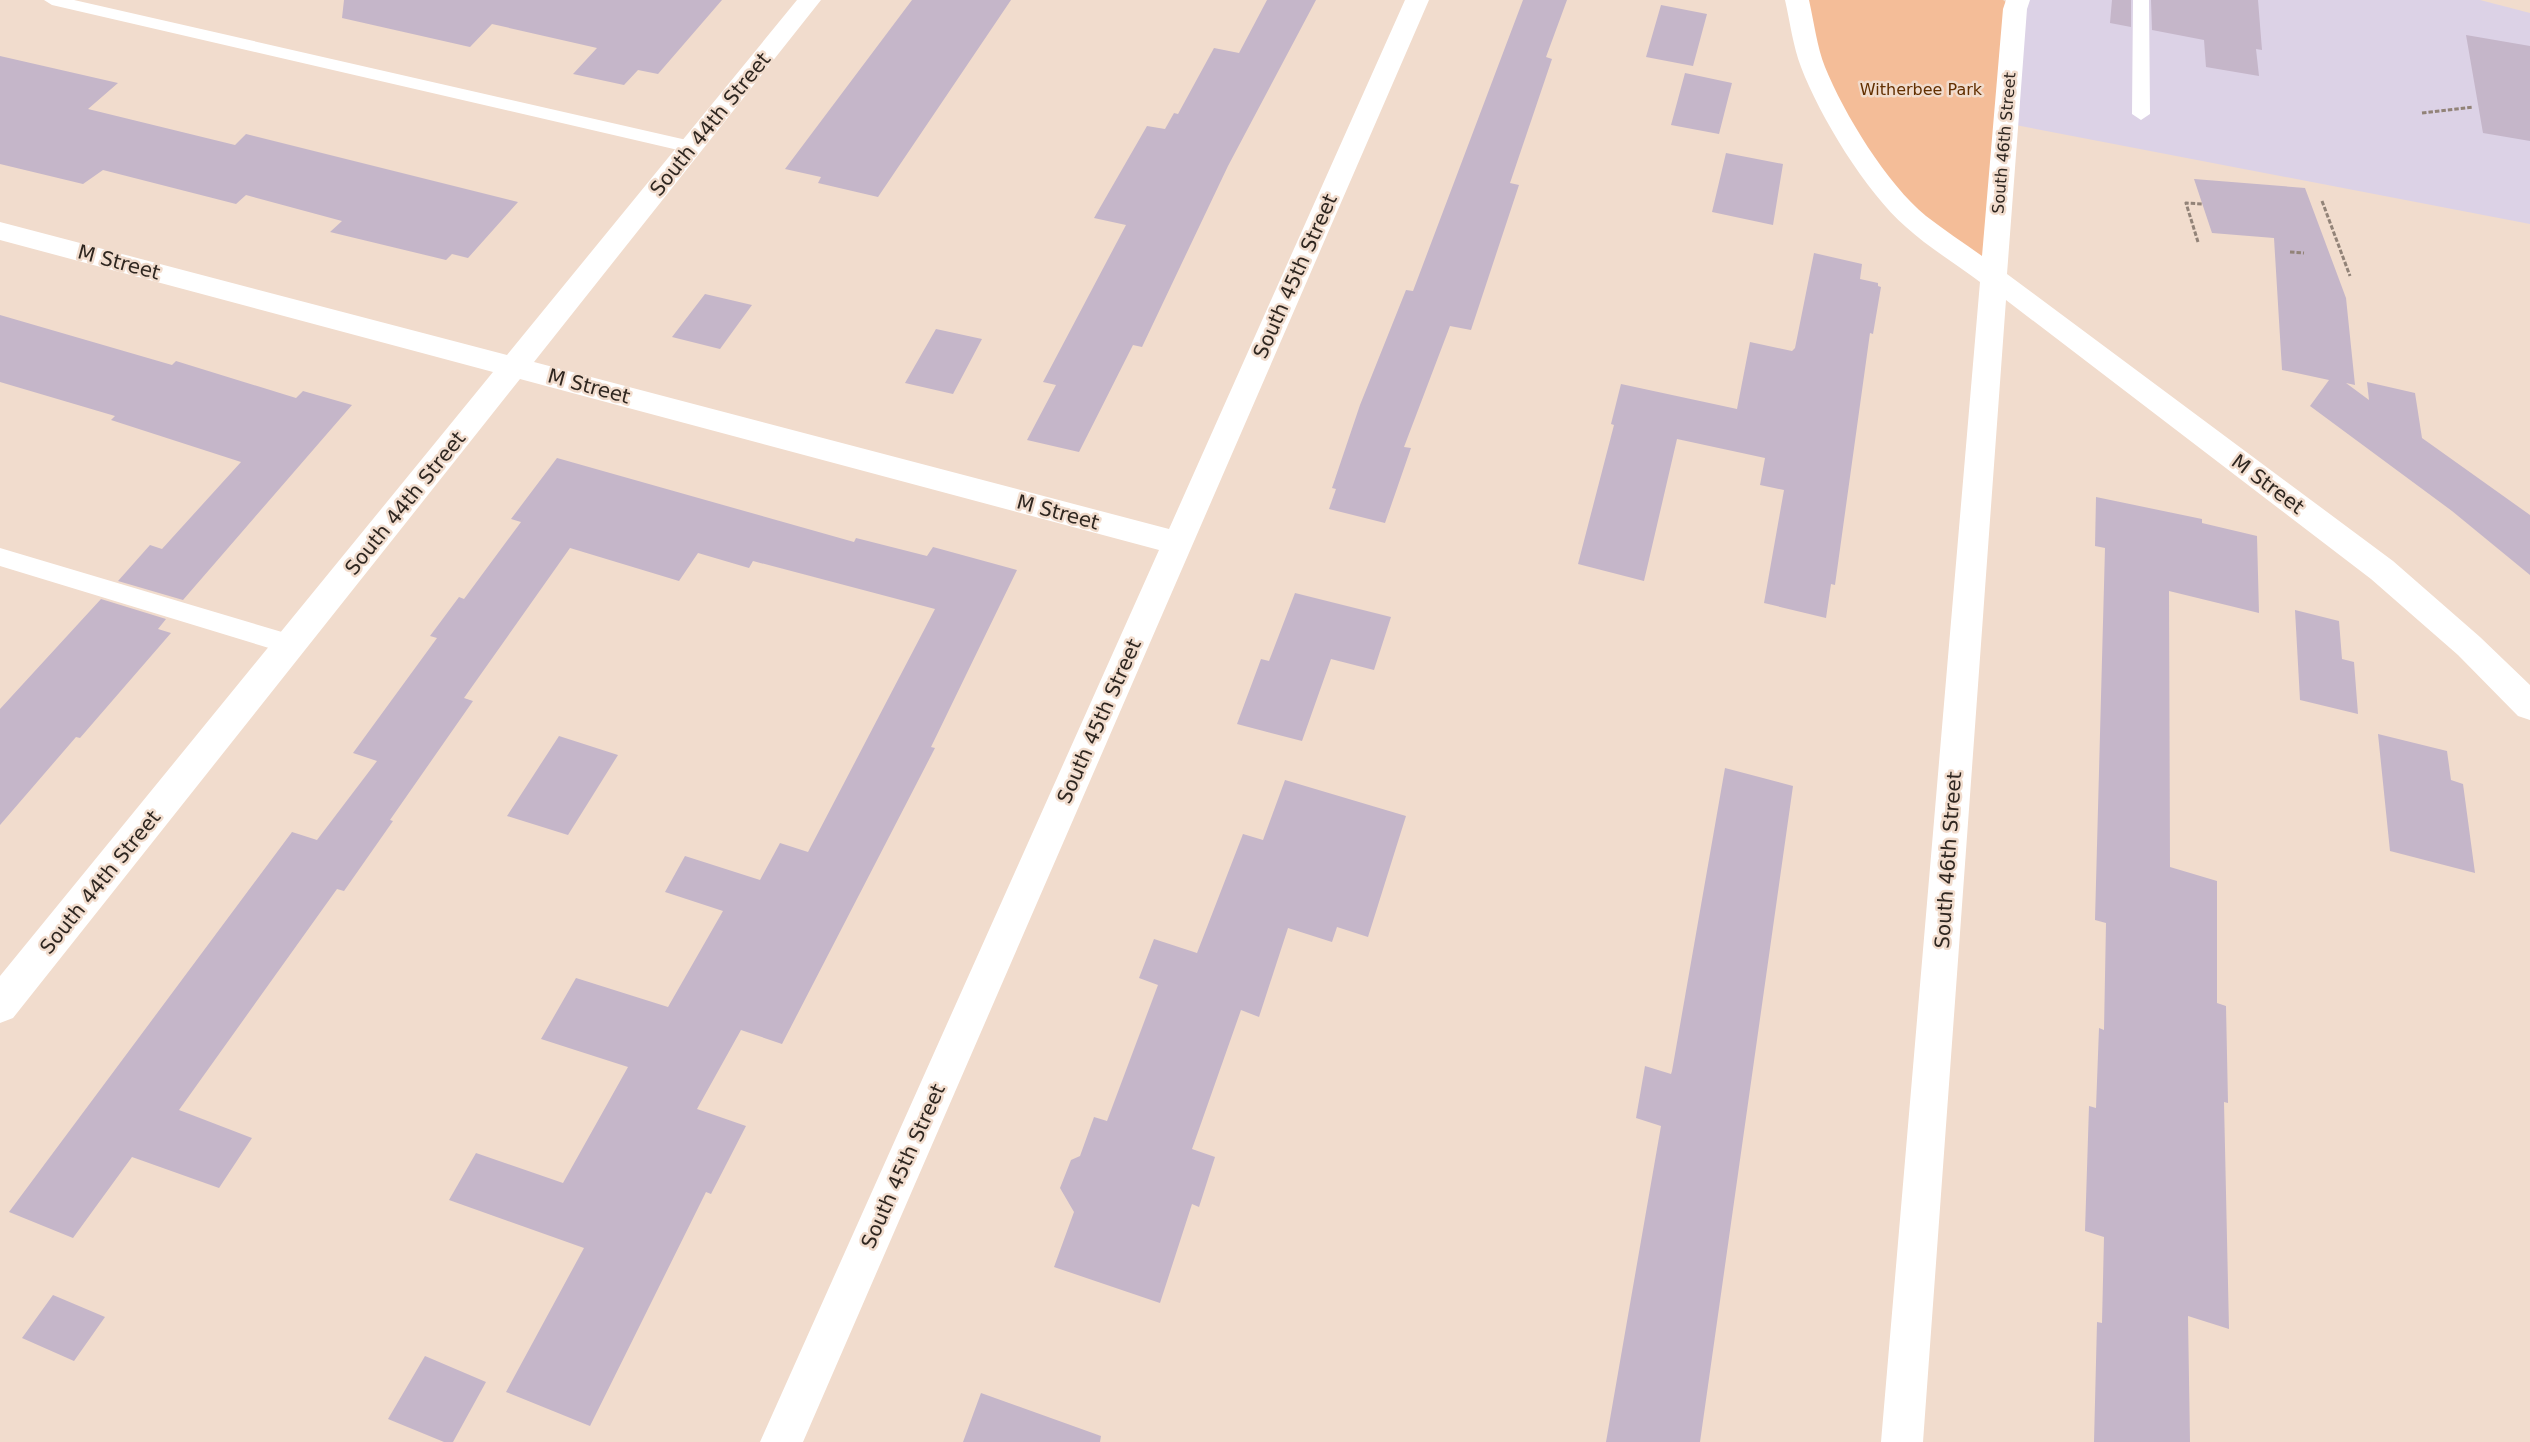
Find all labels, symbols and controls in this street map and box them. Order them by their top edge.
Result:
street label: South 44th Street [645,47,775,201]
street label: South 46th Street [1988,71,2020,215]
park label: Witherbee Park [1860,80,1983,99]
street label: South 45th Street [1248,190,1342,362]
street label: M Street [75,239,163,285]
street label: M Street [545,363,633,409]
street label: South 44th Street [340,426,470,580]
street label: M Street [2227,449,2309,519]
street label: M Street [1014,489,1102,535]
street label: South 45th Street [1052,635,1146,807]
street label: South 46th Street [1930,770,1966,949]
street label: South 44th Street [35,805,165,959]
street label: South 45th Street [856,1080,950,1252]

